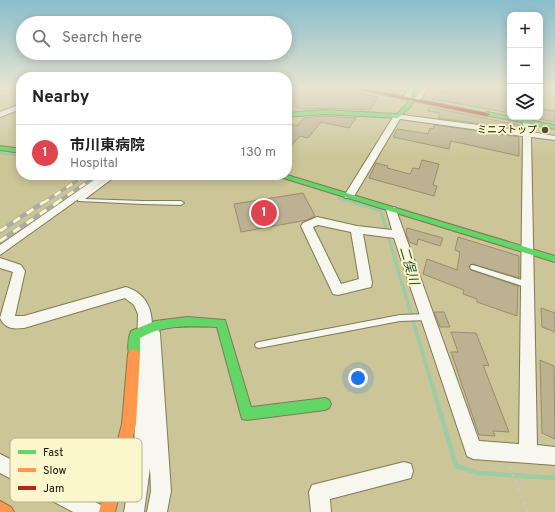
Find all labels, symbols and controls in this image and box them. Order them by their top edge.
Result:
map controls [507,12,543,120]
button: + [507,12,543,48]
search box [16,16,292,60]
icon: search [30,27,52,49]
text: Search here [62,29,142,48]
button: − [507,48,543,84]
button: layers [507,84,543,120]
text: Nearby [32,87,89,109]
place label: ミニストップ [477,124,537,137]
marker: ミニストップ [540,125,550,135]
text: 市川東病院 [70,137,145,156]
text: 1 [42,145,48,161]
text: 130 m [241,145,276,161]
text: Hospital [70,156,118,172]
pin: 1 [251,198,277,228]
water label: 二俣川 [395,245,422,289]
your location [348,368,368,388]
legend [10,438,142,502]
text: Fast [43,446,63,460]
text: Slow [43,464,66,478]
text: Jam [43,482,64,496]

